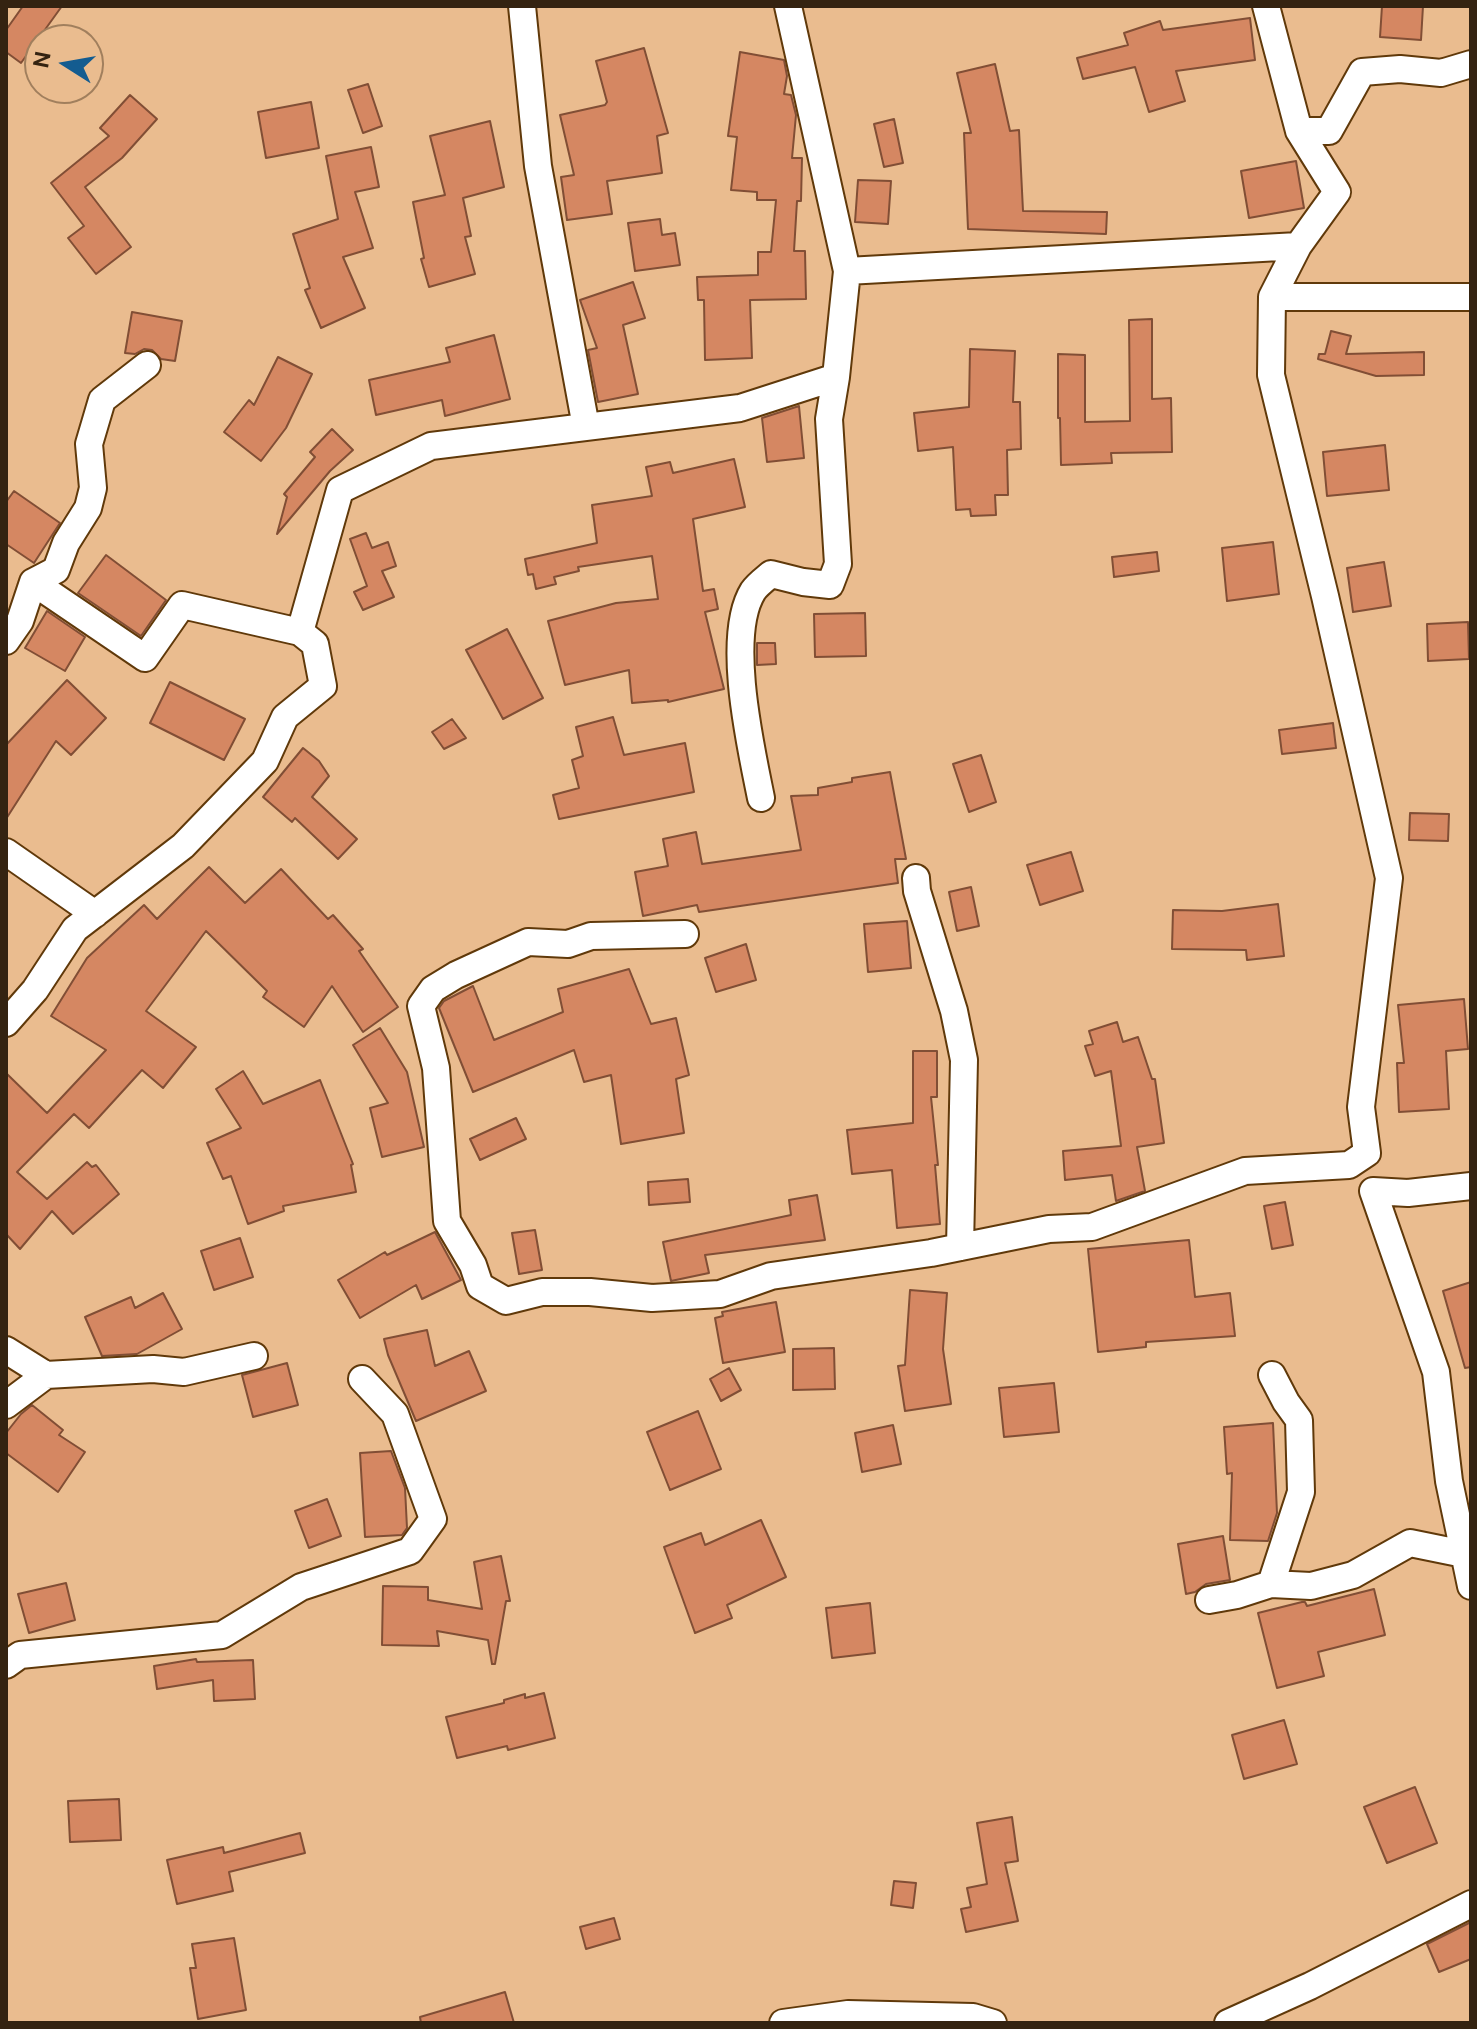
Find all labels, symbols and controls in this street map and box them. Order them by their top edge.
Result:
north arrow [24,24,104,104]
text: N [26,49,58,70]

